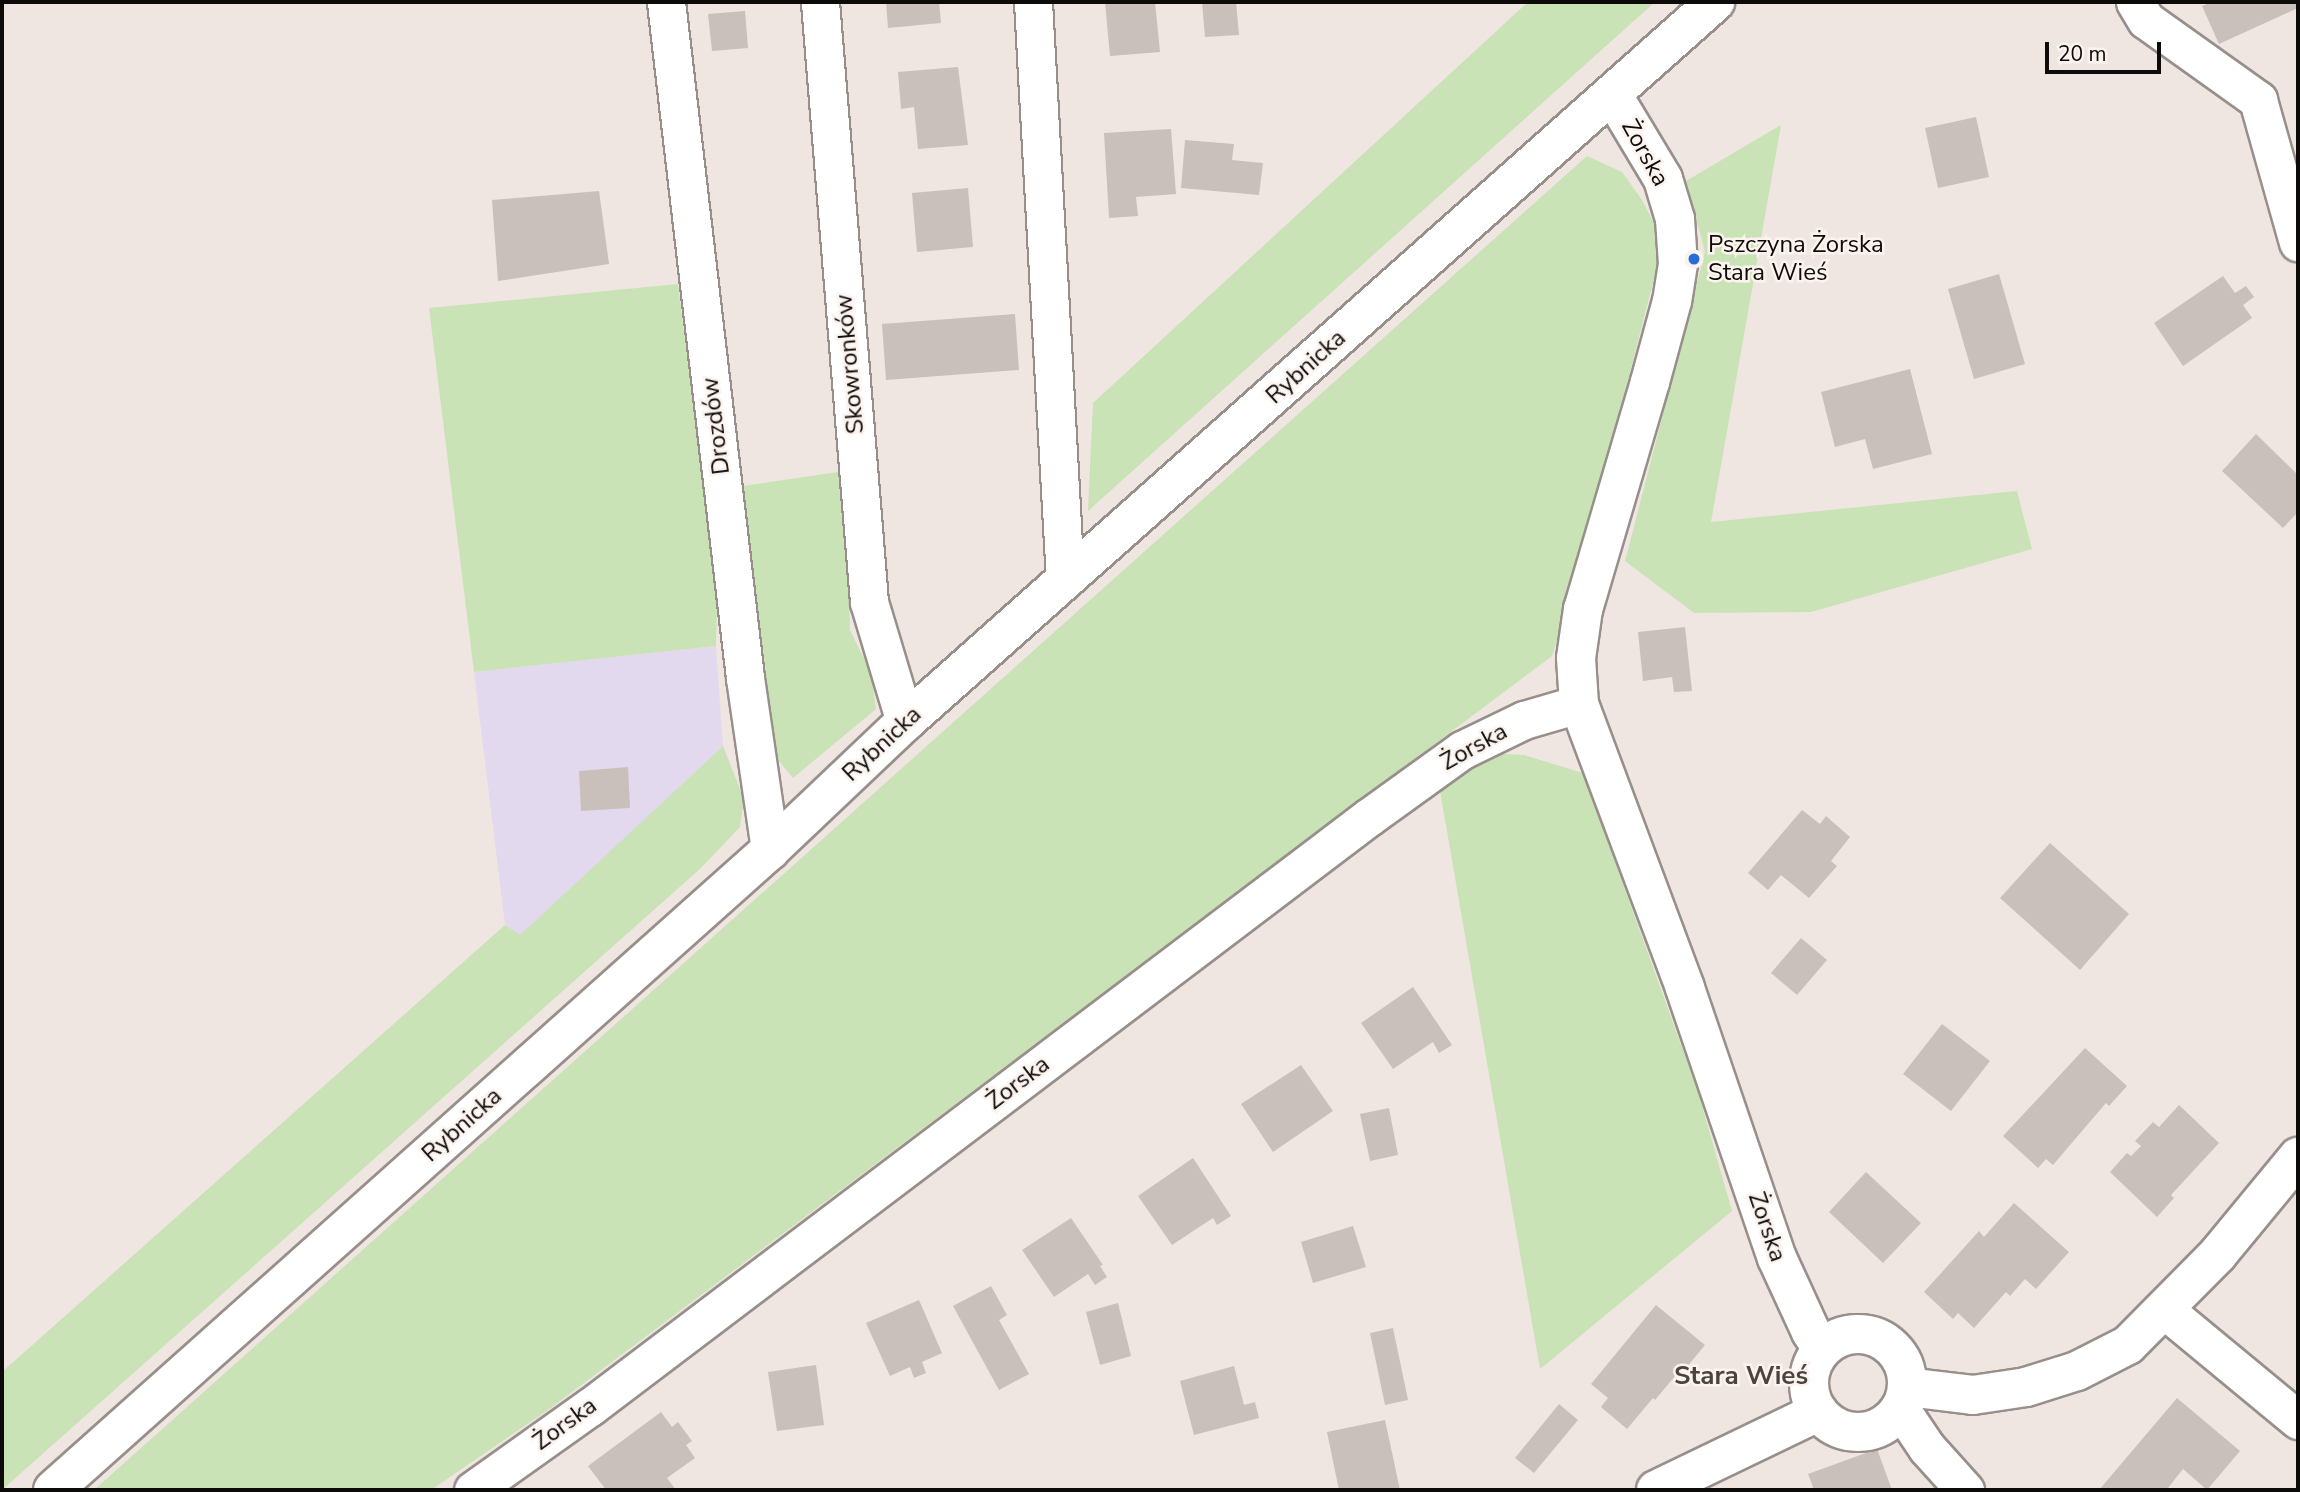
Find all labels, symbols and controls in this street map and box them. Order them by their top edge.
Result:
scale bar [2048,28,2164,72]
text: 20 m [2058,40,2107,68]
street label: Żorska [1615,115,1675,191]
place label: Pszczyna Żorska Stara Wieś [1708,231,1884,287]
marker: Pszczyna Żorska Stara Wieś [1686,251,1702,267]
street label: Skowronków [830,293,870,435]
street label: Rybnicka [1260,324,1352,410]
street label: Drozdów [696,376,736,476]
street label: Rybnicka [837,700,927,788]
street label: Żorska [1436,717,1512,777]
street label: Żorska [981,1050,1055,1116]
street label: Rybnicka [416,1082,508,1168]
street label: Żorska [1742,1188,1792,1266]
district label: Stara Wieś [1674,1360,1808,1392]
street label: Żorska [528,1391,602,1457]

